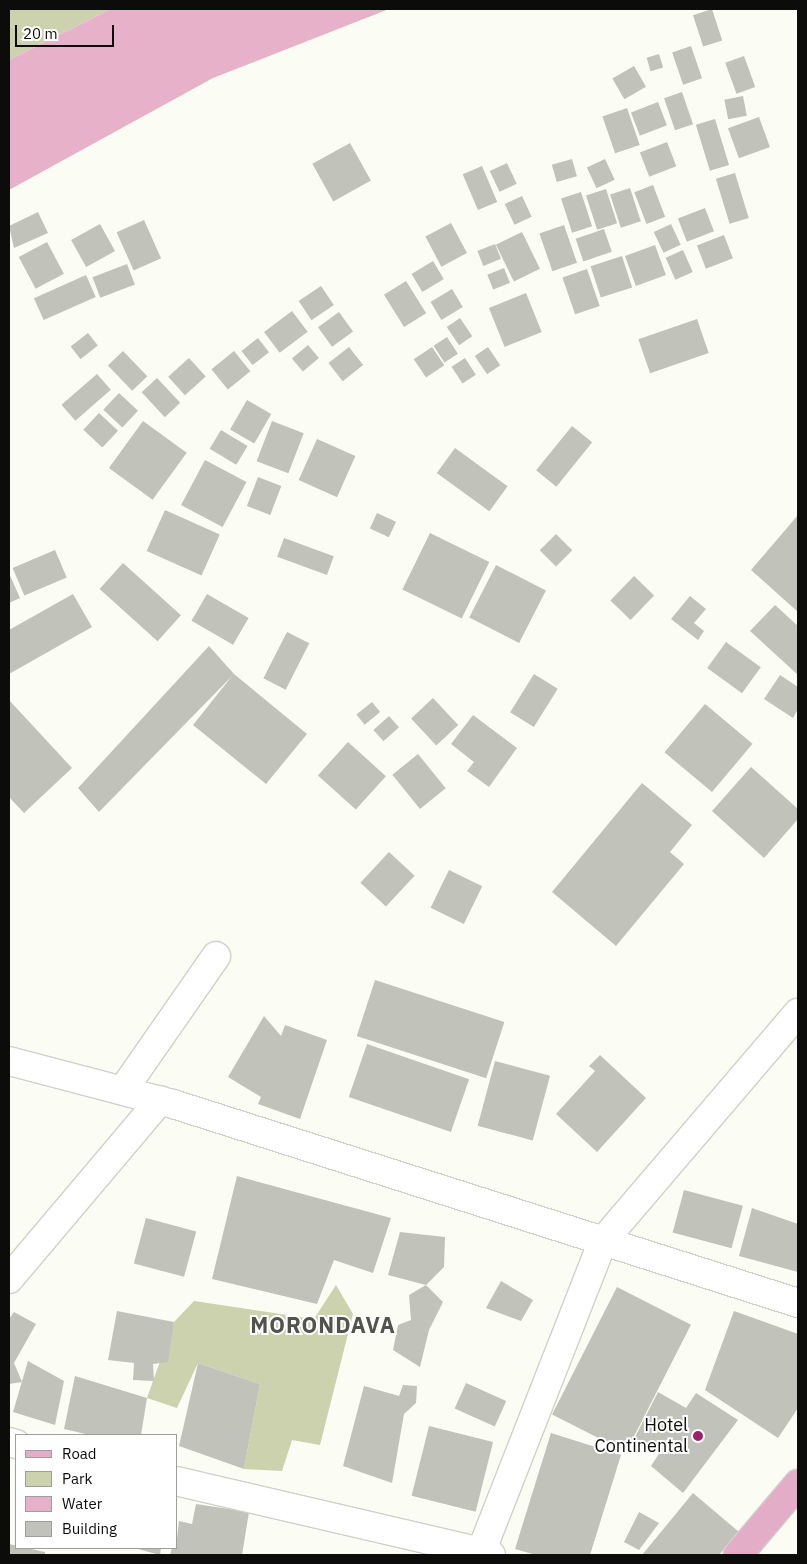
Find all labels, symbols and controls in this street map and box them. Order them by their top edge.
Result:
scale bar [18,15,116,47]
text: 20 m [23,24,58,43]
district label: MORONDAVA [249,1312,397,1338]
place label: Hotel Continental [595,1415,688,1458]
marker: Hotel Continental [692,1430,704,1442]
legend [15,1434,178,1549]
text: Road [62,1444,97,1463]
text: Park [62,1469,92,1488]
text: Water [62,1494,102,1513]
text: Building [62,1519,117,1538]

